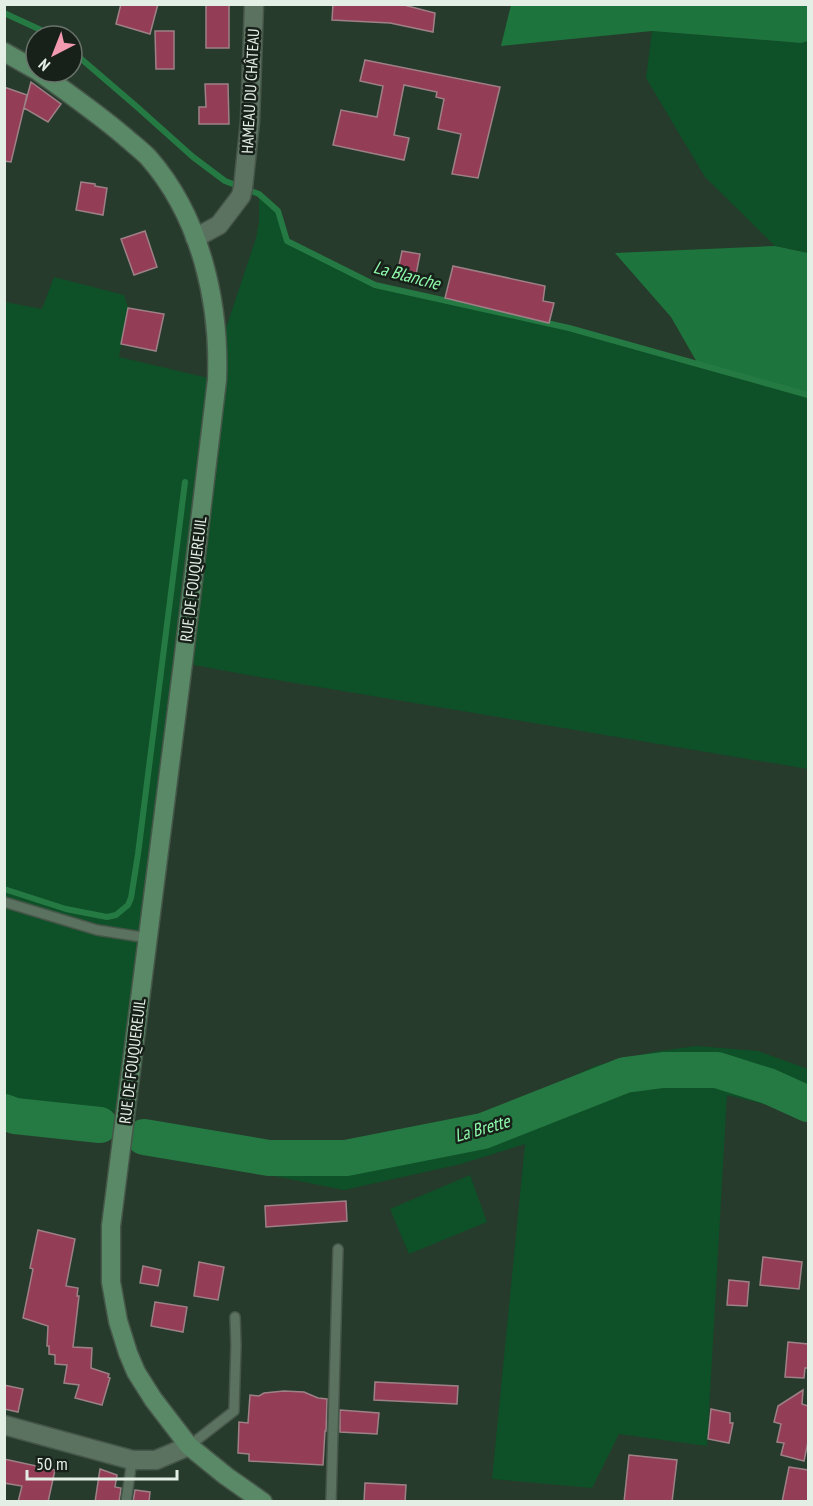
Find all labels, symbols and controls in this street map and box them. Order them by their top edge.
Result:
north arrow [24,24,84,84]
street label: HAMEAU DU CHÂTEAU [237,28,263,154]
text: N [34,55,54,75]
water label: La Blanche [371,255,444,295]
street label: RUE DE FOUQUEREUIL [175,515,211,643]
street label: RUE DE FOUQUEREUIL [114,997,150,1125]
water label: La Brette [452,1109,514,1147]
scale bar [27,1443,177,1481]
text: 50 m [36,1452,68,1475]

